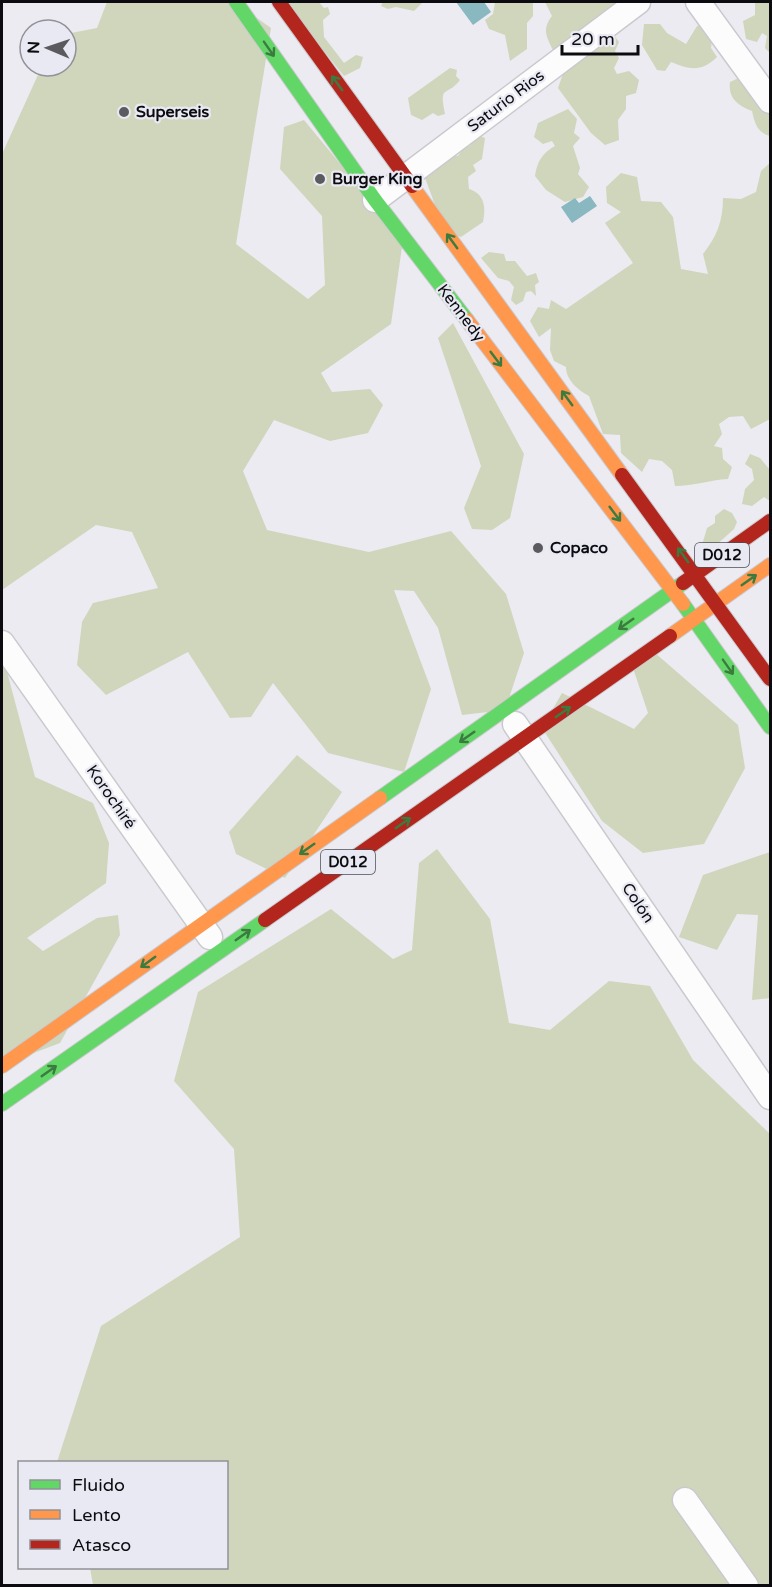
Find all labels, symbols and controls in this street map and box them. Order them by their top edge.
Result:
north arrow [18,18,78,78]
scale bar [562,18,638,56]
text: 20 m [571,28,615,50]
text: N [24,41,44,54]
one-way arrow [263,41,275,57]
street label: Saturio Rios [464,66,548,136]
one-way arrow [331,76,343,92]
place label: Superseis [136,102,209,122]
marker: Superseis [117,105,131,119]
place label: Burger King [332,169,423,189]
marker: Burger King [313,172,327,186]
one-way arrow [445,234,458,250]
street label: Kennedy [433,280,489,346]
one-way arrow [490,351,503,367]
one-way arrow [561,391,573,407]
one-way arrow [608,506,621,522]
place label: Copaco [550,538,608,558]
marker: Copaco [531,541,545,555]
road number: D012 [695,543,749,567]
one-way arrow [676,548,689,564]
one-way arrow [741,574,757,586]
one-way arrow [618,618,634,630]
one-way arrow [722,658,734,674]
one-way arrow [555,706,571,718]
one-way arrow [459,731,475,743]
street label: Korochiré [82,761,140,833]
one-way arrow [395,817,411,829]
one-way arrow [299,843,316,855]
road number: D012 [321,850,375,874]
street label: Colón [617,879,659,927]
one-way arrow [235,929,251,941]
one-way arrow [140,956,156,968]
one-way arrow [41,1065,57,1077]
legend [18,1461,228,1569]
text: Fluido [72,1474,125,1496]
text: Lento [72,1504,121,1526]
text: Atasco [72,1534,131,1556]

